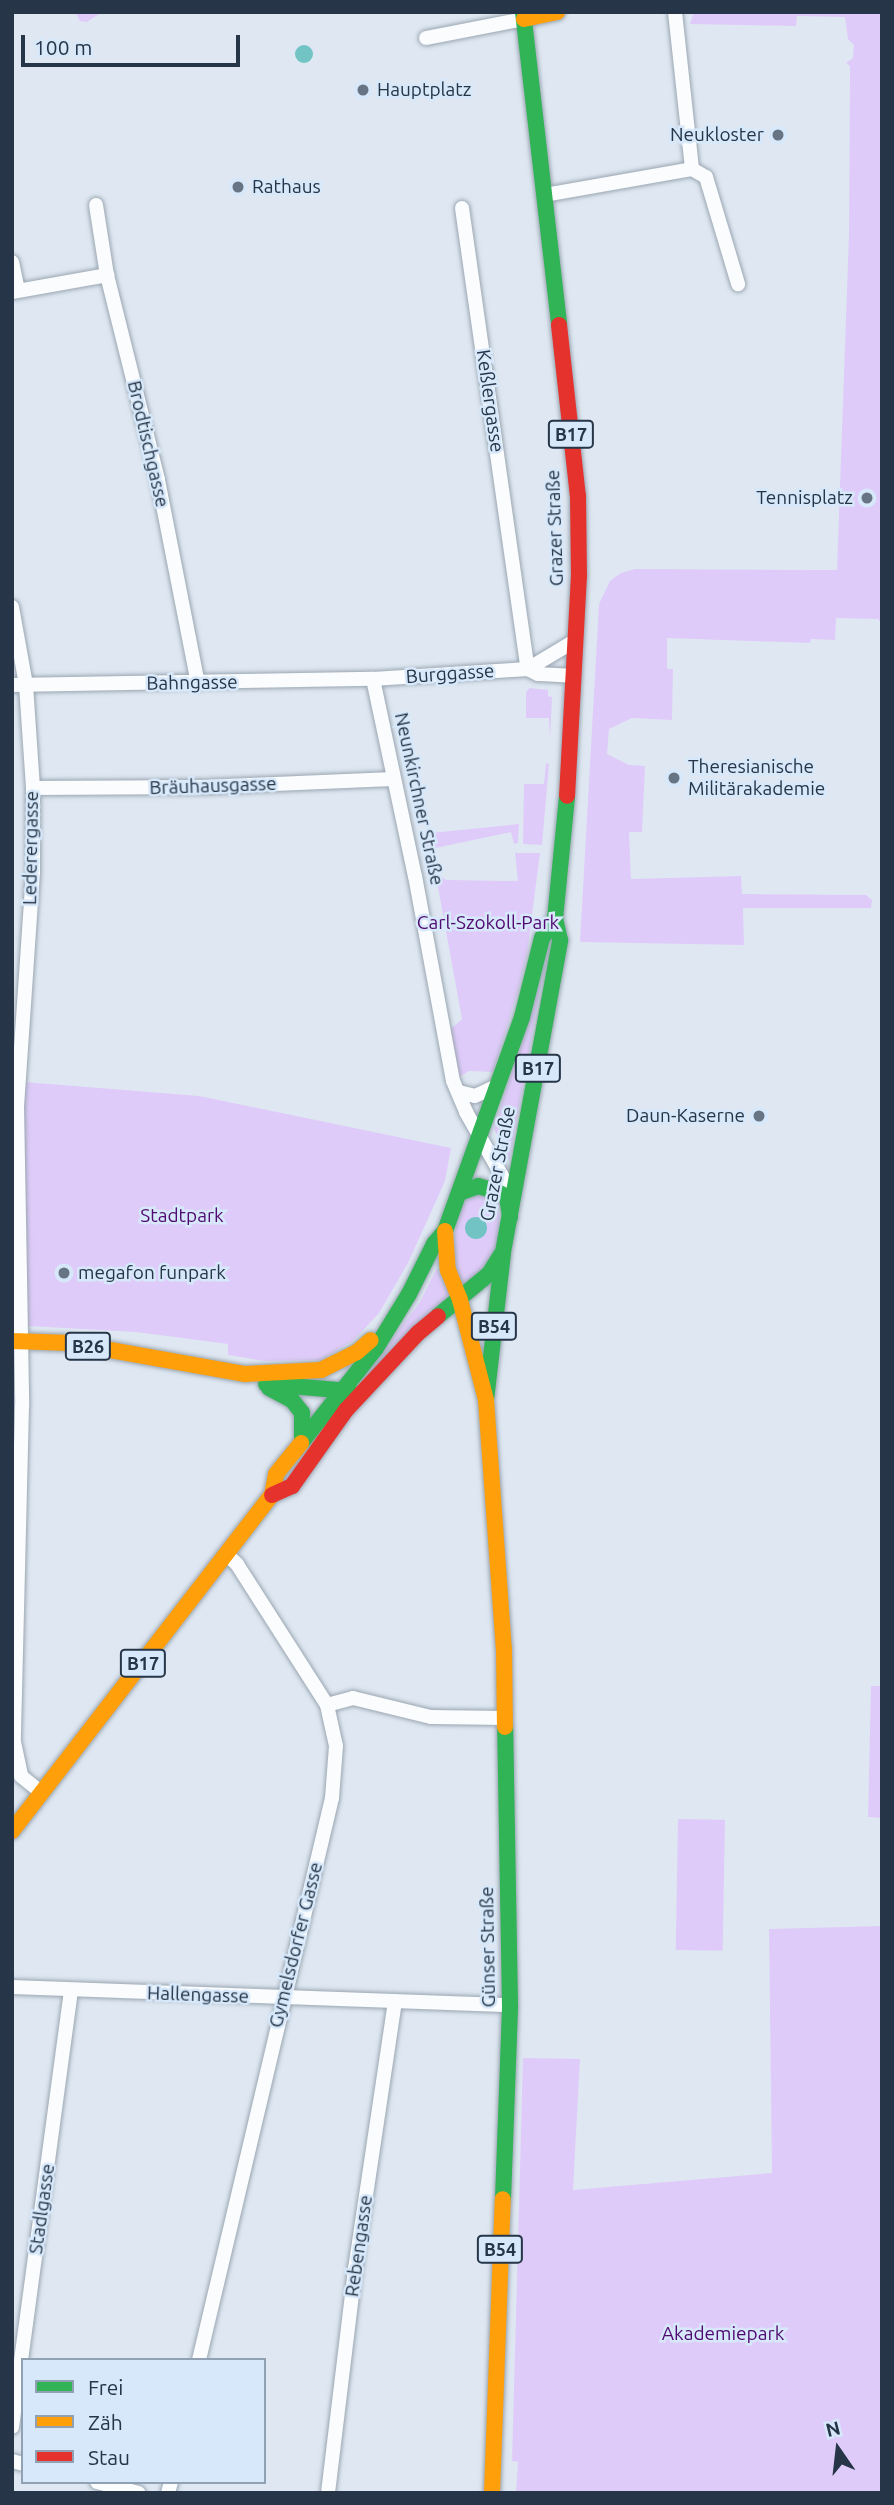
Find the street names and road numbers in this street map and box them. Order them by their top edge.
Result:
street label: Keßlergasse [472,348,508,454]
street label: Brodtischgasse [122,379,174,509]
road number: B17 [546,420,596,448]
street label: Grazer Straße [542,469,568,587]
street label: Burggasse [405,660,495,688]
street label: Bahngasse [146,671,238,695]
street label: Neunkirchner Straße [390,711,448,887]
street label: Bräuhausgasse [149,772,277,800]
street label: Lederergasse [19,791,43,905]
road number: B17 [514,1054,562,1083]
street label: Grazer Straße [476,1105,520,1223]
road number: B54 [470,1311,518,1340]
road number: B26 [64,1331,112,1360]
road number: B17 [118,1648,168,1678]
street label: Gymelsdorfer Gasse [264,1860,328,2030]
street label: Günser Straße [476,1886,500,2008]
street label: Hallengasse [147,1982,249,2008]
street label: Stadlgasse [24,2162,60,2256]
street label: Rebengasse [341,2194,377,2298]
road number: B54 [476,2234,524,2264]

